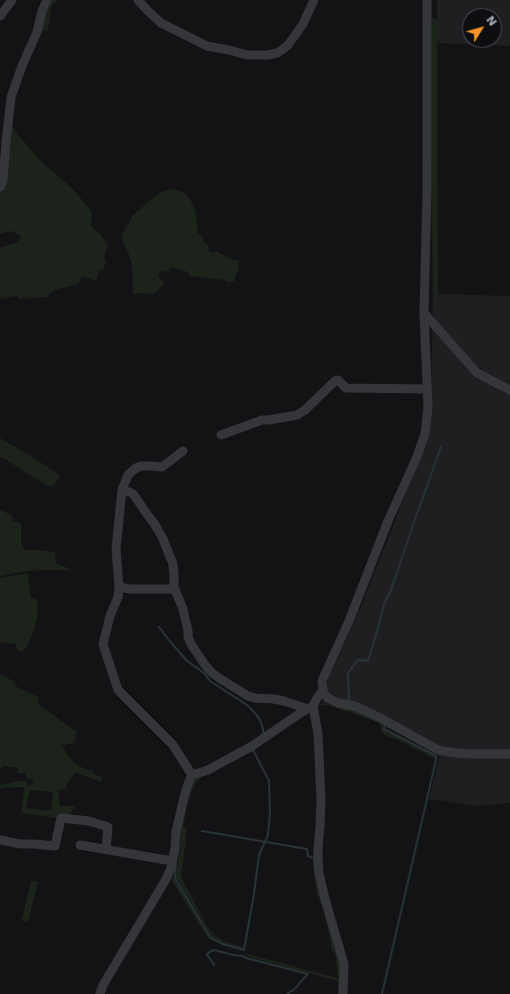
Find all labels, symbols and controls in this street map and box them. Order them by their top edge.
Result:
north arrow [462,8,502,48]
text: N [483,13,499,29]

